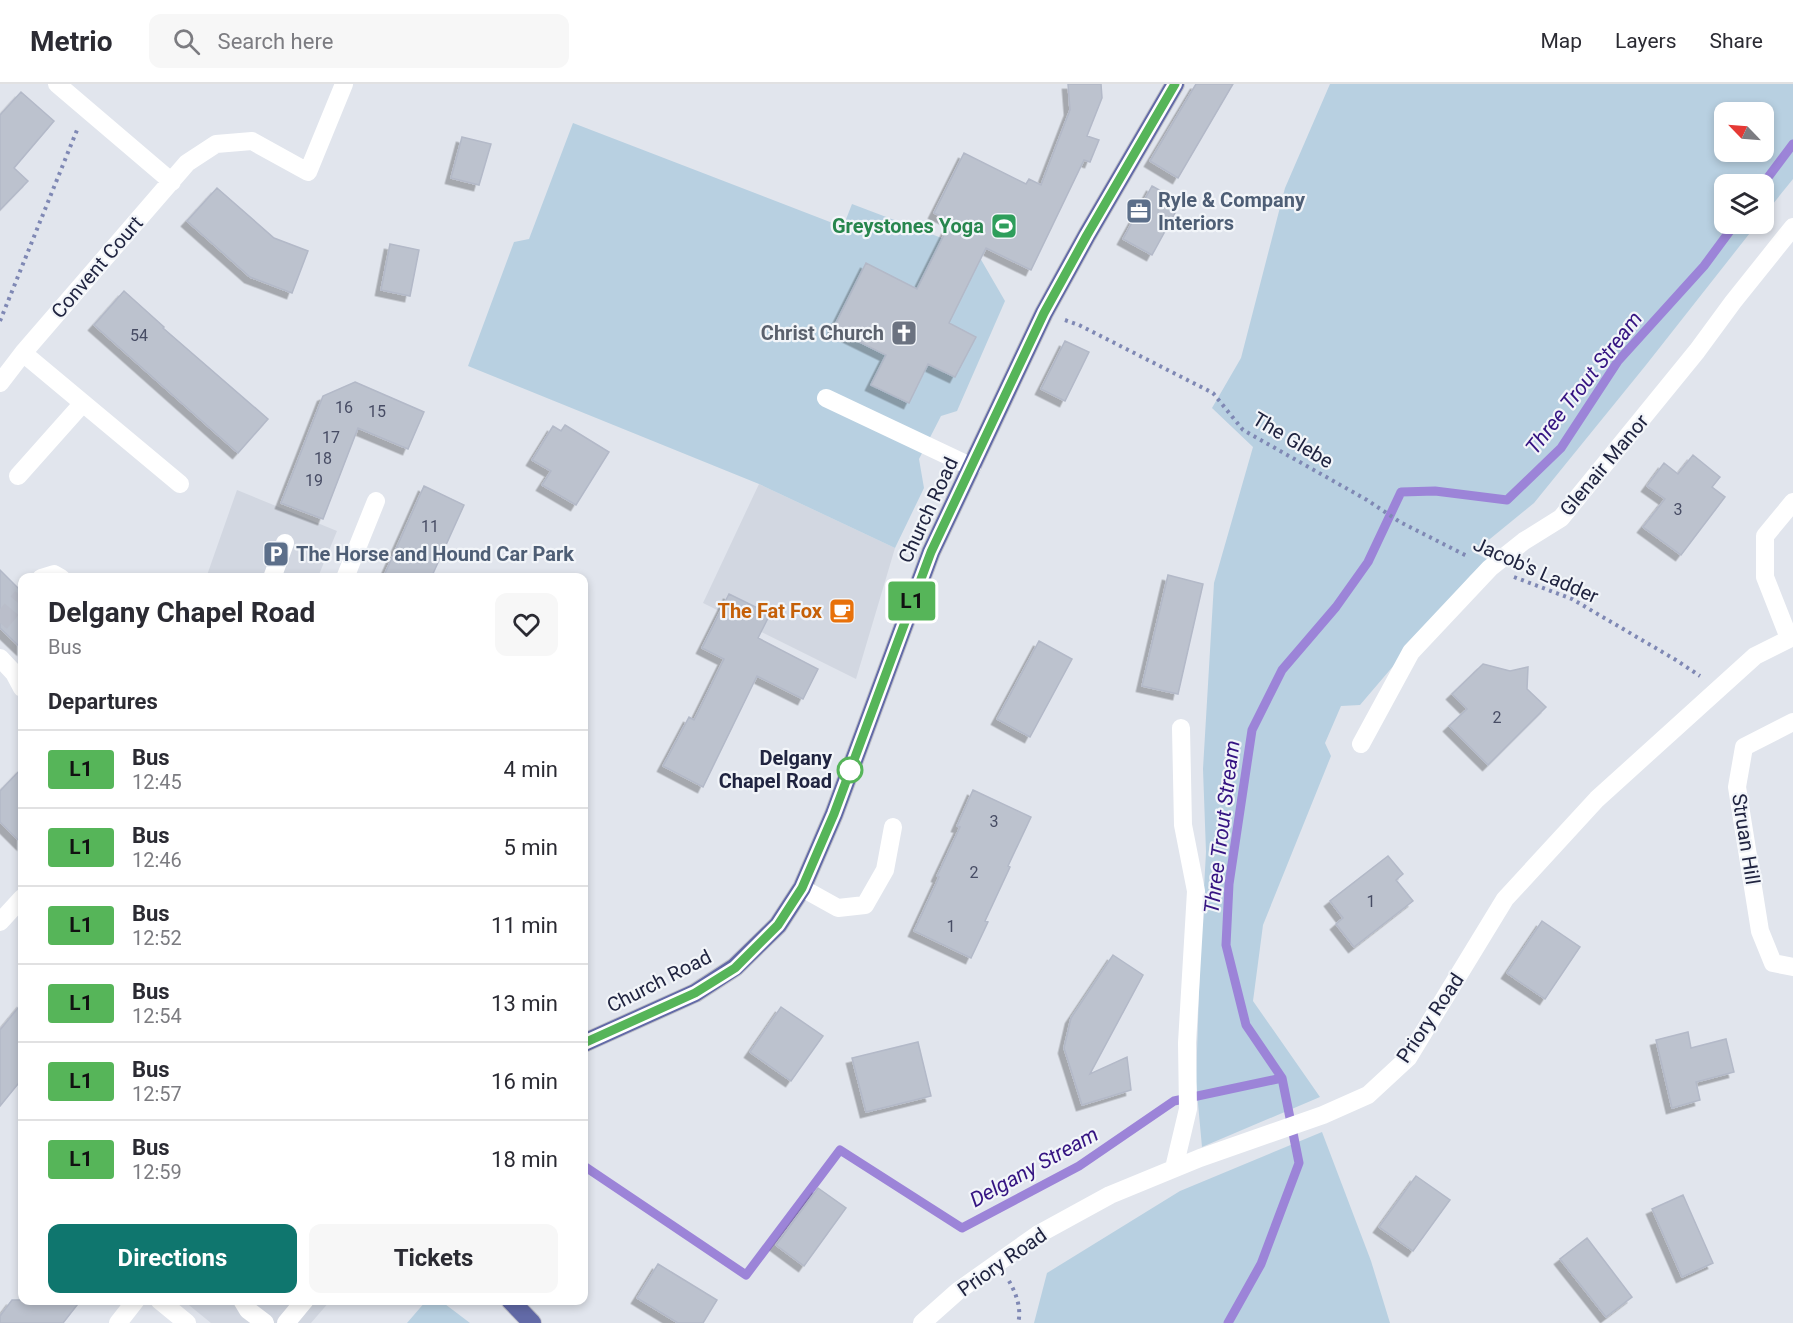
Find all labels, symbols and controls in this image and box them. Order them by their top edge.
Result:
search box [149,14,569,68]
text: Metrio [30,25,113,58]
icon: search [170,25,203,58]
text: Search here [218,29,333,54]
text: Map [1540,29,1582,53]
text: Layers [1615,29,1676,53]
text: Share [1709,29,1763,53]
north arrow [1714,102,1774,162]
map controls [1714,102,1774,234]
button: layers [1714,174,1774,234]
place label: Ryle & Company Interiors [1158,188,1306,235]
office icon: Ryle & Company Interiors [1124,196,1154,226]
street label: Convent Court [46,211,148,323]
sports icon: Greystones Yoga [989,211,1019,241]
place label: Greystones Yoga [832,214,984,238]
water label: Three Trout Stream [1521,307,1647,459]
church icon: Christ Church [889,318,919,348]
place label: Christ Church [761,321,884,345]
house number: 54 [130,326,148,345]
house number: 16 [335,398,353,417]
house number: 15 [368,402,386,421]
street label: The Glebe [1248,407,1338,473]
street label: Glenair Manor [1555,409,1654,521]
house number: 17 [322,428,340,447]
house number: 18 [314,449,332,468]
street label: Church Road [893,453,963,567]
house number: 19 [305,471,323,490]
house number: 3 [1674,500,1683,519]
house number: 11 [421,517,439,536]
street label: Jacob's Ladder [1470,532,1602,608]
parking icon: The Horse and Hound Car Park [261,539,291,569]
place label: The Horse and Hound Car Park [296,542,574,566]
line badge: L1 [885,582,939,620]
text: L1 [900,589,924,613]
button: heart [495,593,558,656]
text: Delgany Chapel Road [48,596,315,629]
cafe icon: The Fat Fox [827,596,857,626]
place label: The Fat Fox [718,599,823,623]
text: Bus [48,635,82,659]
text: Departures [48,689,158,714]
house number: 2 [1493,708,1502,727]
water label: Three Trout Stream [1199,739,1245,915]
text: Bus [132,745,170,770]
place label: Delgany Chapel Road [719,746,833,793]
text: L1 [69,757,93,781]
text: 4 min [503,757,558,782]
marker: Delgany Chapel Road [837,757,863,783]
text: 12:45 [132,770,182,794]
street label: Struan Hill [1727,792,1765,886]
house number: 3 [990,812,999,831]
text: Bus [132,823,170,848]
text: L1 [69,835,93,859]
text: 5 min [503,835,558,860]
text: 12:46 [132,848,182,872]
house number: 2 [970,863,979,882]
house number: 1 [1367,892,1376,911]
text: Bus [132,901,170,926]
text: L1 [69,913,93,937]
text: 11 min [491,913,558,938]
house number: 1 [947,917,956,936]
text: 12:52 [132,926,182,950]
street label: Church Road [603,944,715,1018]
street label: Priory Road [1391,969,1469,1067]
text: Bus [132,979,170,1004]
text: L1 [69,991,93,1015]
text: 13 min [491,991,558,1016]
text: 12:54 [132,1004,182,1028]
text: Bus [132,1057,170,1082]
text: L1 [69,1069,93,1093]
text: 16 min [491,1069,558,1094]
text: 12:57 [132,1082,182,1106]
water label: Delgany Stream [966,1122,1102,1212]
text: Bus [132,1135,170,1160]
text: L1 [69,1147,93,1171]
text: 18 min [491,1147,558,1172]
text: 12:59 [132,1160,182,1184]
street label: Priory Road [953,1223,1051,1301]
button: Directions [48,1224,297,1293]
button: Tickets [309,1224,558,1293]

